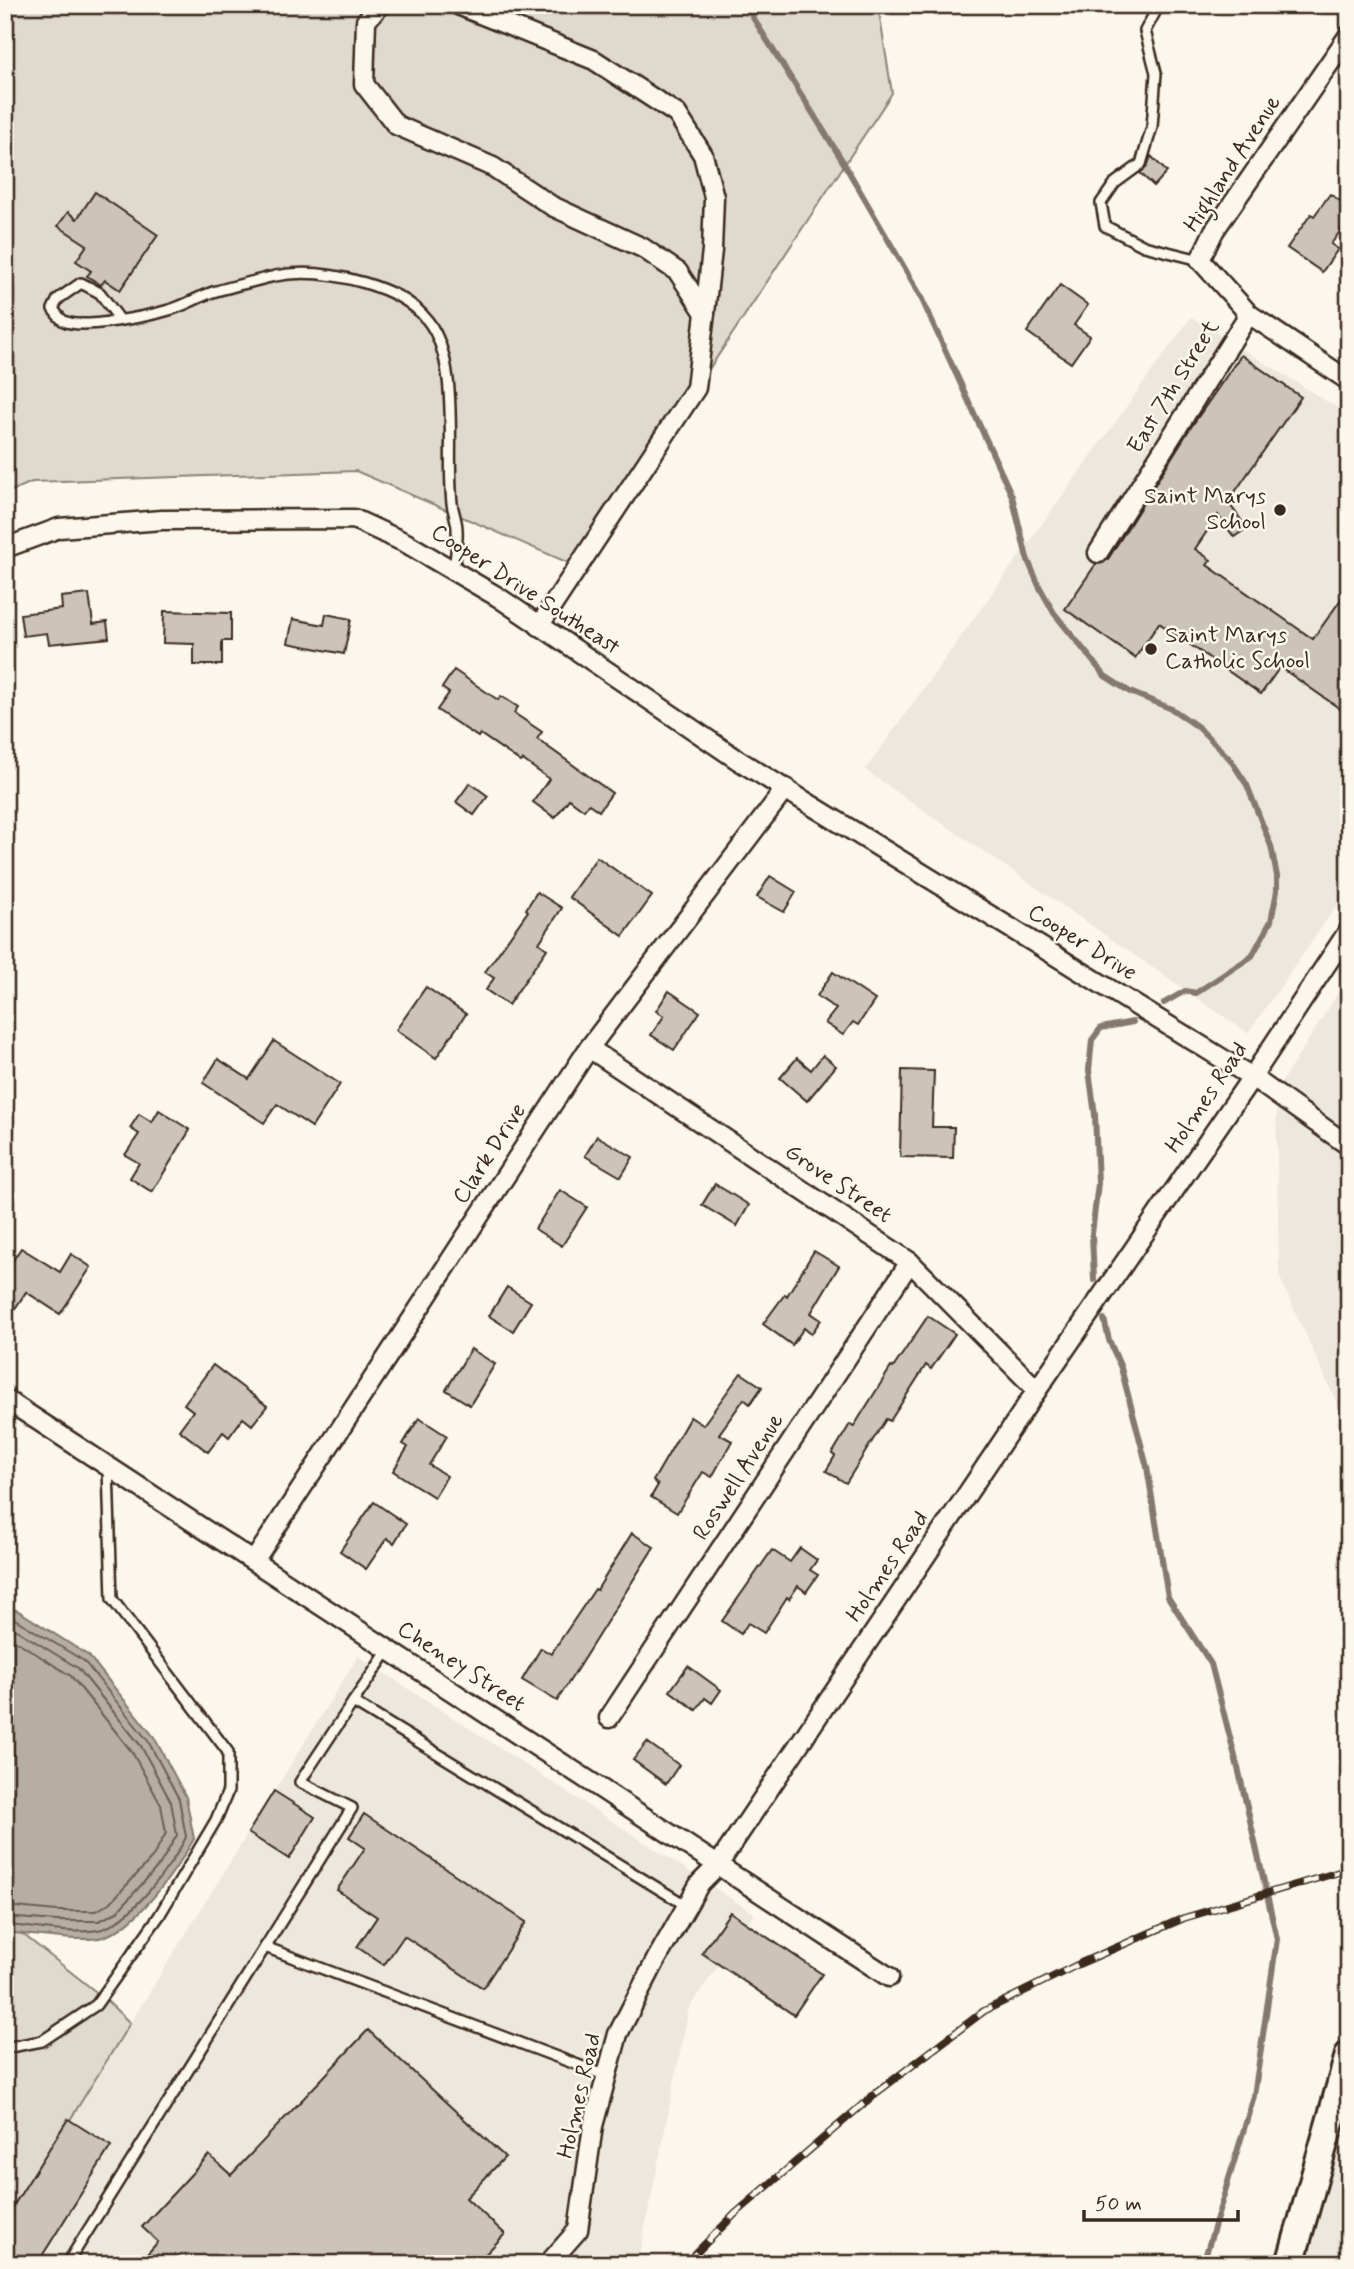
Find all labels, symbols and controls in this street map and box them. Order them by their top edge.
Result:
street label: Highland Avenue [1178,90,1290,239]
street label: East 7th Street [1121,314,1227,459]
place label: Saint Marys School [1144,482,1266,538]
marker: Saint Marys School [1272,502,1288,518]
street label: Cooper Drive Southeast [425,518,625,662]
place label: Saint Marys Catholic School [1165,621,1310,677]
marker: Saint Marys Catholic School [1143,641,1159,657]
street label: Cooper Drive [1022,898,1142,988]
street label: Holmes Road [1159,1037,1255,1159]
street label: Clark Drive [446,1098,534,1210]
street label: Grove Street [779,1137,897,1231]
street label: Roswell Avenue [687,1408,791,1546]
street label: Holmes Road [840,1506,936,1628]
street label: Cheney Street [391,1614,531,1720]
street label: Holmes Road [551,2030,609,2162]
scale bar [1084,2178,1238,2222]
text: 50 m [1095,2190,1142,2218]

